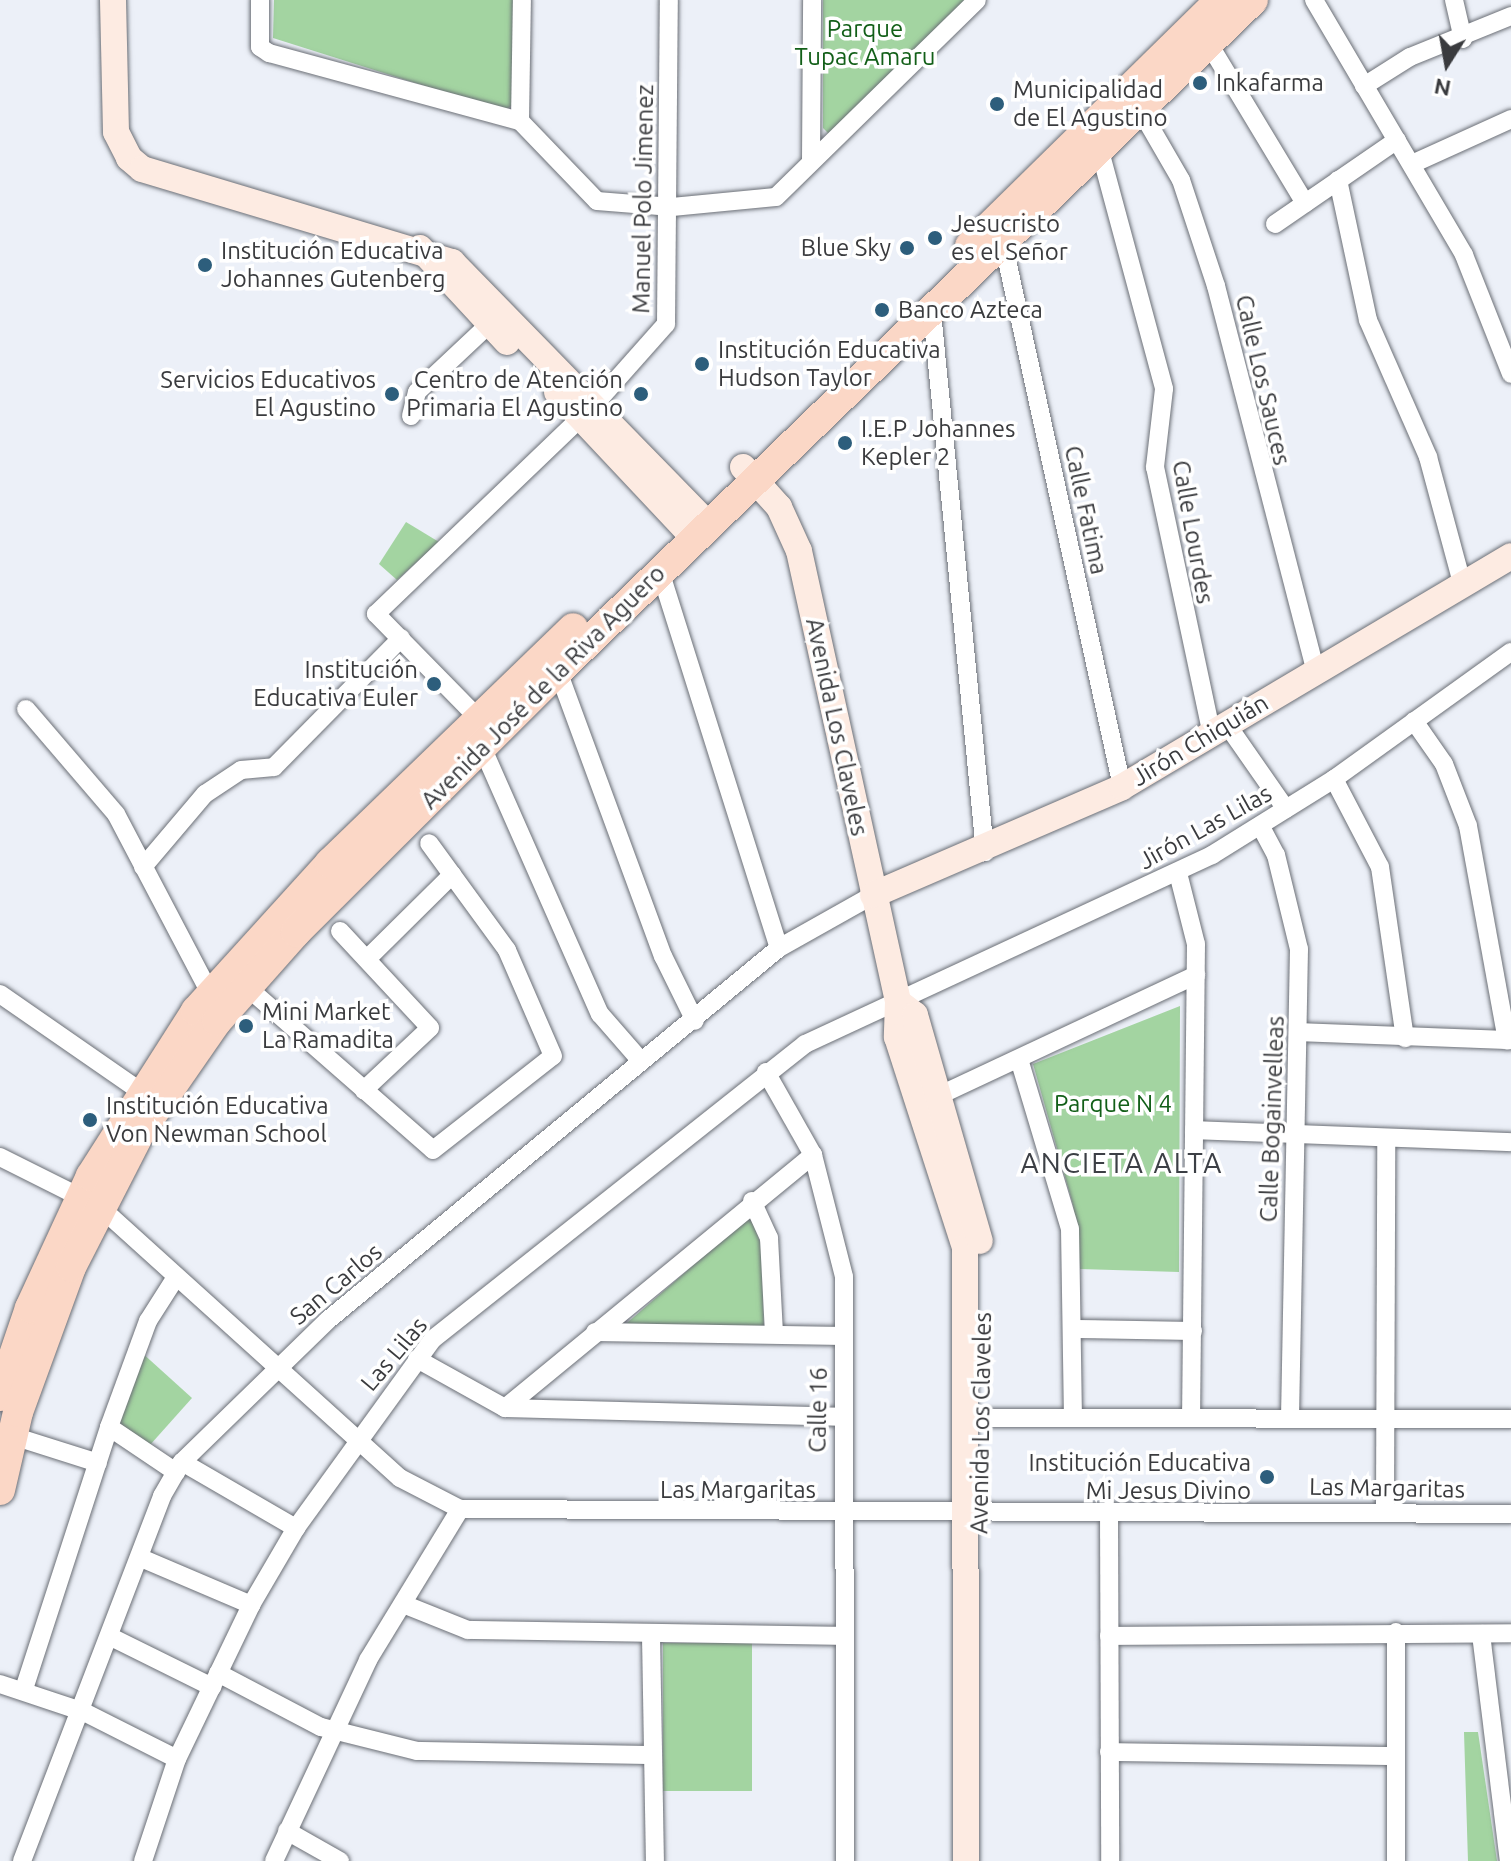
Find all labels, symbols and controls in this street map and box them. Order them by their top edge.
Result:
park label: Parque Tupac Amaru [795,15,935,71]
north arrow [1407,24,1487,104]
place label: Inkafarma [1216,69,1324,97]
marker: Inkafarma [1191,74,1209,92]
text: N [1432,74,1453,102]
place label: Municipalidad de El Agustino [1013,76,1168,132]
street label: Manuel Polo Jimenez [627,84,659,314]
marker: Municipalidad de El Agustino [988,95,1006,113]
place label: Jesucristo es el Señor [951,210,1068,266]
marker: Jesucristo es el Señor [926,229,944,247]
place label: Blue Sky [801,234,891,262]
place label: Institución Educativa Johannes Gutenberg [221,237,446,293]
marker: Blue Sky [898,239,916,257]
marker: Institución Educativa Johannes Gutenberg [196,256,214,274]
street label: Calle Los Sauces [1229,292,1297,468]
place label: Banco Azteca [898,296,1043,324]
marker: Banco Azteca [873,301,891,319]
place label: Institución Educativa Hudson Taylor [718,336,941,392]
marker: Institución Educativa Hudson Taylor [693,355,711,373]
place label: Servicios Educativos El Agustino [160,366,376,422]
place label: Centro de Atención Primaria El Agustino [406,366,623,422]
marker: Centro de Atención Primaria El Agustino [630,383,652,405]
marker: Servicios Educativos El Agustino [383,385,401,403]
place label: I.E.P Johannes Kepler 2 [861,415,1015,471]
marker: I.E.P Johannes Kepler 2 [836,434,854,452]
street label: Calle Fatima [1058,443,1114,577]
street label: Calle Lourdes [1166,458,1220,606]
street label: Avenida José de la Riva Aguero [415,559,671,815]
street label: Avenida Los Claveles [800,615,874,839]
place label: Institución Educativa Euler [253,656,418,712]
marker: Institución Educativa Euler [425,675,443,693]
street label: Jirón Chiquián [1127,688,1273,792]
street label: Jirón Las Lilas [1133,779,1277,875]
place label: Mini Market La Ramadita [262,998,394,1054]
street label: Calle Bogainvelleas [1254,1015,1290,1223]
marker: Mini Market La Ramadita [237,1017,255,1035]
park label: Parque N 4 [1054,1090,1172,1118]
place label: Institución Educativa Von Newman School [106,1092,329,1148]
marker: Institución Educativa Von Newman School [81,1111,99,1129]
district label: ANCIETA ALTA [1021,1146,1223,1180]
street label: San Carlos [284,1237,388,1331]
street label: Las Lilas [355,1311,433,1397]
street label: Avenida Los Claveles [965,1312,997,1534]
street label: Calle 16 [803,1367,833,1453]
place label: Institución Educativa Mi Jesus Divino [1028,1449,1251,1505]
marker: Institución Educativa Mi Jesus Divino [1258,1468,1276,1486]
street label: Las Margaritas [1309,1472,1465,1504]
street label: Las Margaritas [660,1476,816,1504]

